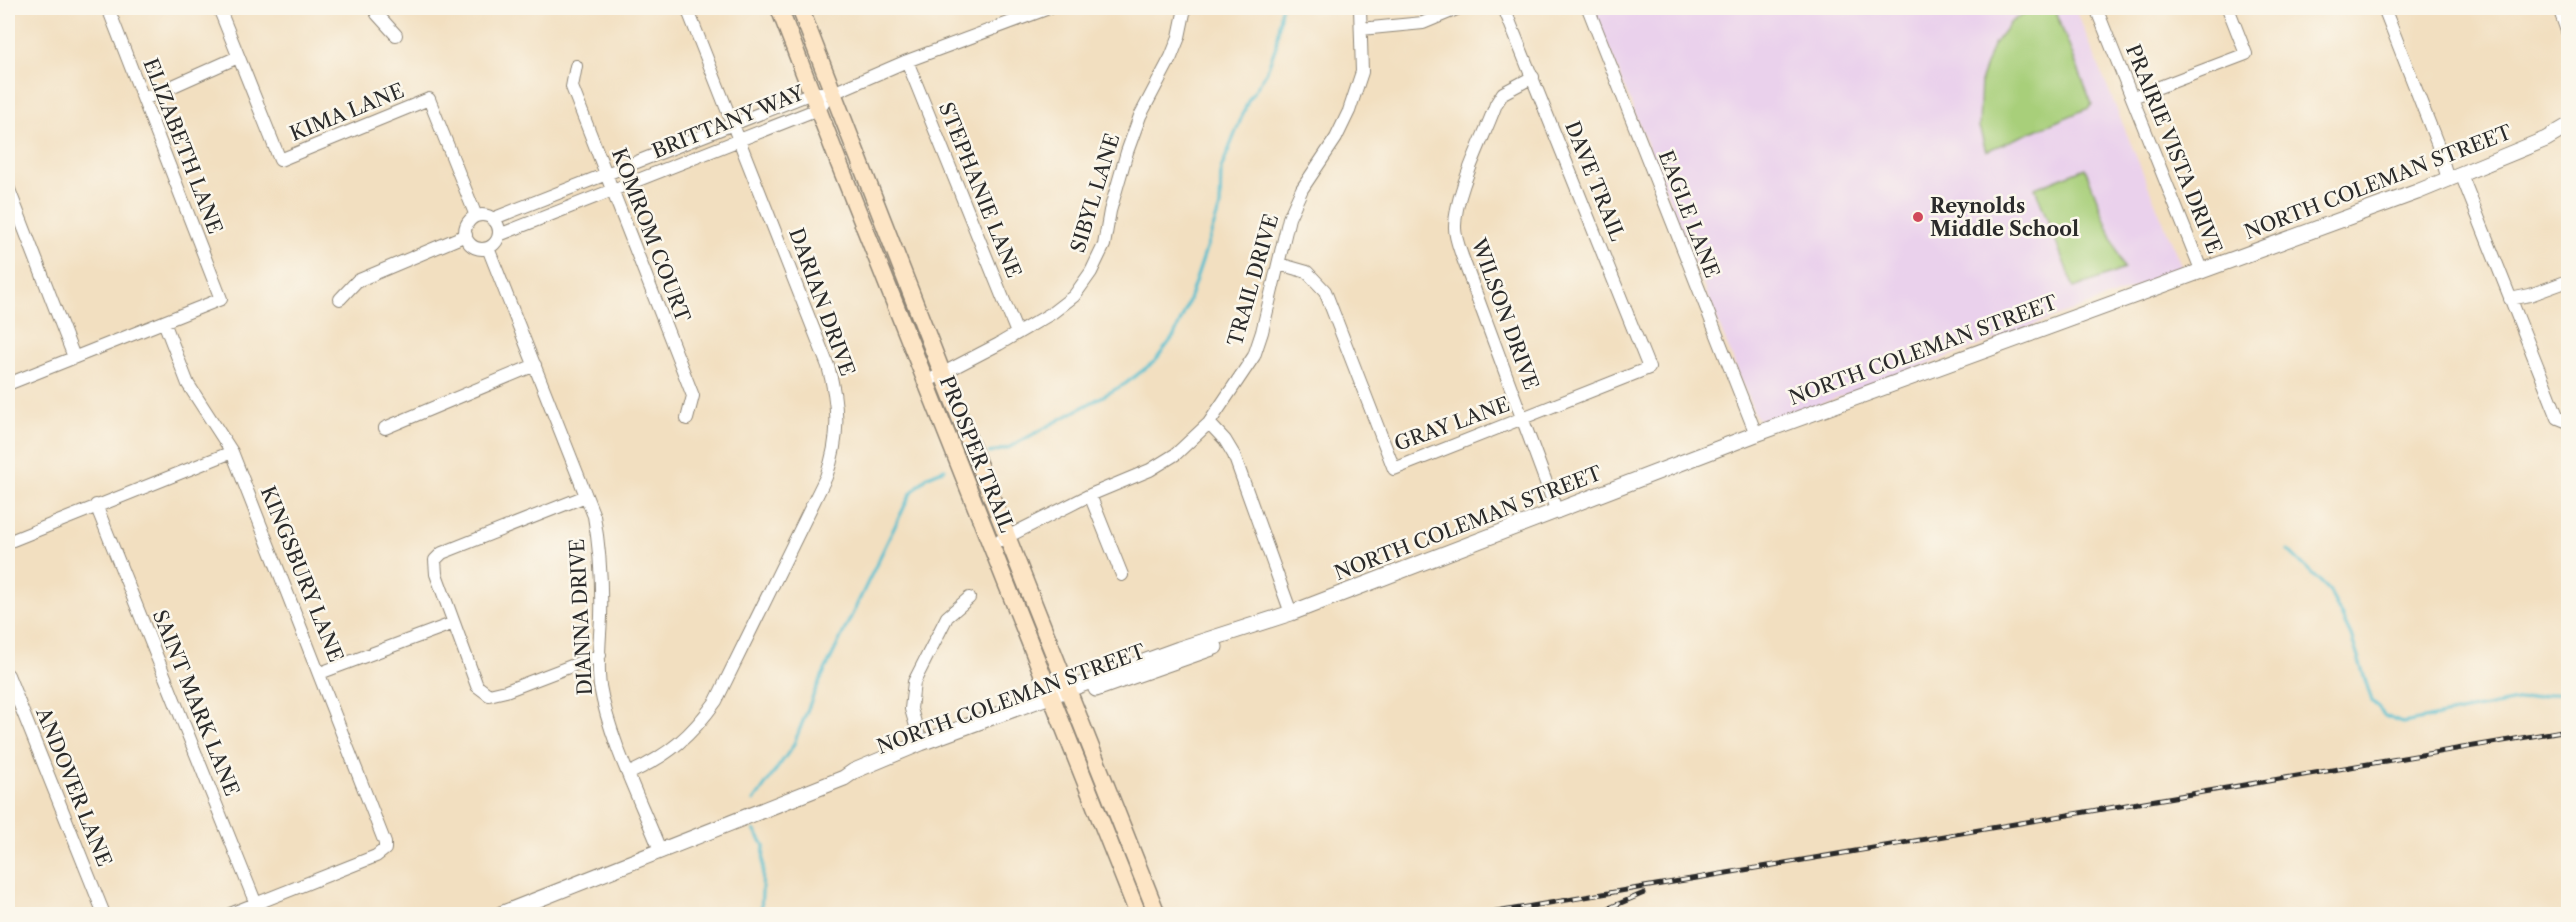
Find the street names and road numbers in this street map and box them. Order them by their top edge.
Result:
street label: PRAIRIE VISTA DRIVE [2121,41,2227,257]
street label: ELIZABETH LANE [138,55,228,237]
street label: KIMA LANE [286,78,408,146]
street label: BRITTANY WAY [649,80,808,163]
street label: STEPHANIE LANE [934,99,1026,281]
street label: DAVE TRAIL [1560,118,1630,244]
street label: NORTH COLEMAN STREET [2241,120,2515,244]
street label: SIBYL LANE [1066,131,1124,255]
street label: KOMROM COURT [607,145,695,325]
street label: EAGLE LANE [1654,147,1724,281]
street label: TRAIL DRIVE [1223,211,1283,349]
street label: DARIAN DRIVE [784,225,860,379]
street label: WILSON DRIVE [1466,234,1543,393]
street label: NORTH COLEMAN STREET [1785,290,2061,410]
street label: PROSPER TRAIL [935,372,1019,536]
street label: GRAY LANE [1391,392,1513,456]
street label: NORTH COLEMAN STREET [1331,461,1605,585]
street label: KINGSBURY LANE [256,483,348,665]
street label: DIANNA DRIVE [565,538,597,696]
street label: SAINT MARK LANE [148,606,244,800]
street label: NORTH COLEMAN STREET [873,639,1149,759]
street label: ANDOVER LANE [31,703,117,870]

